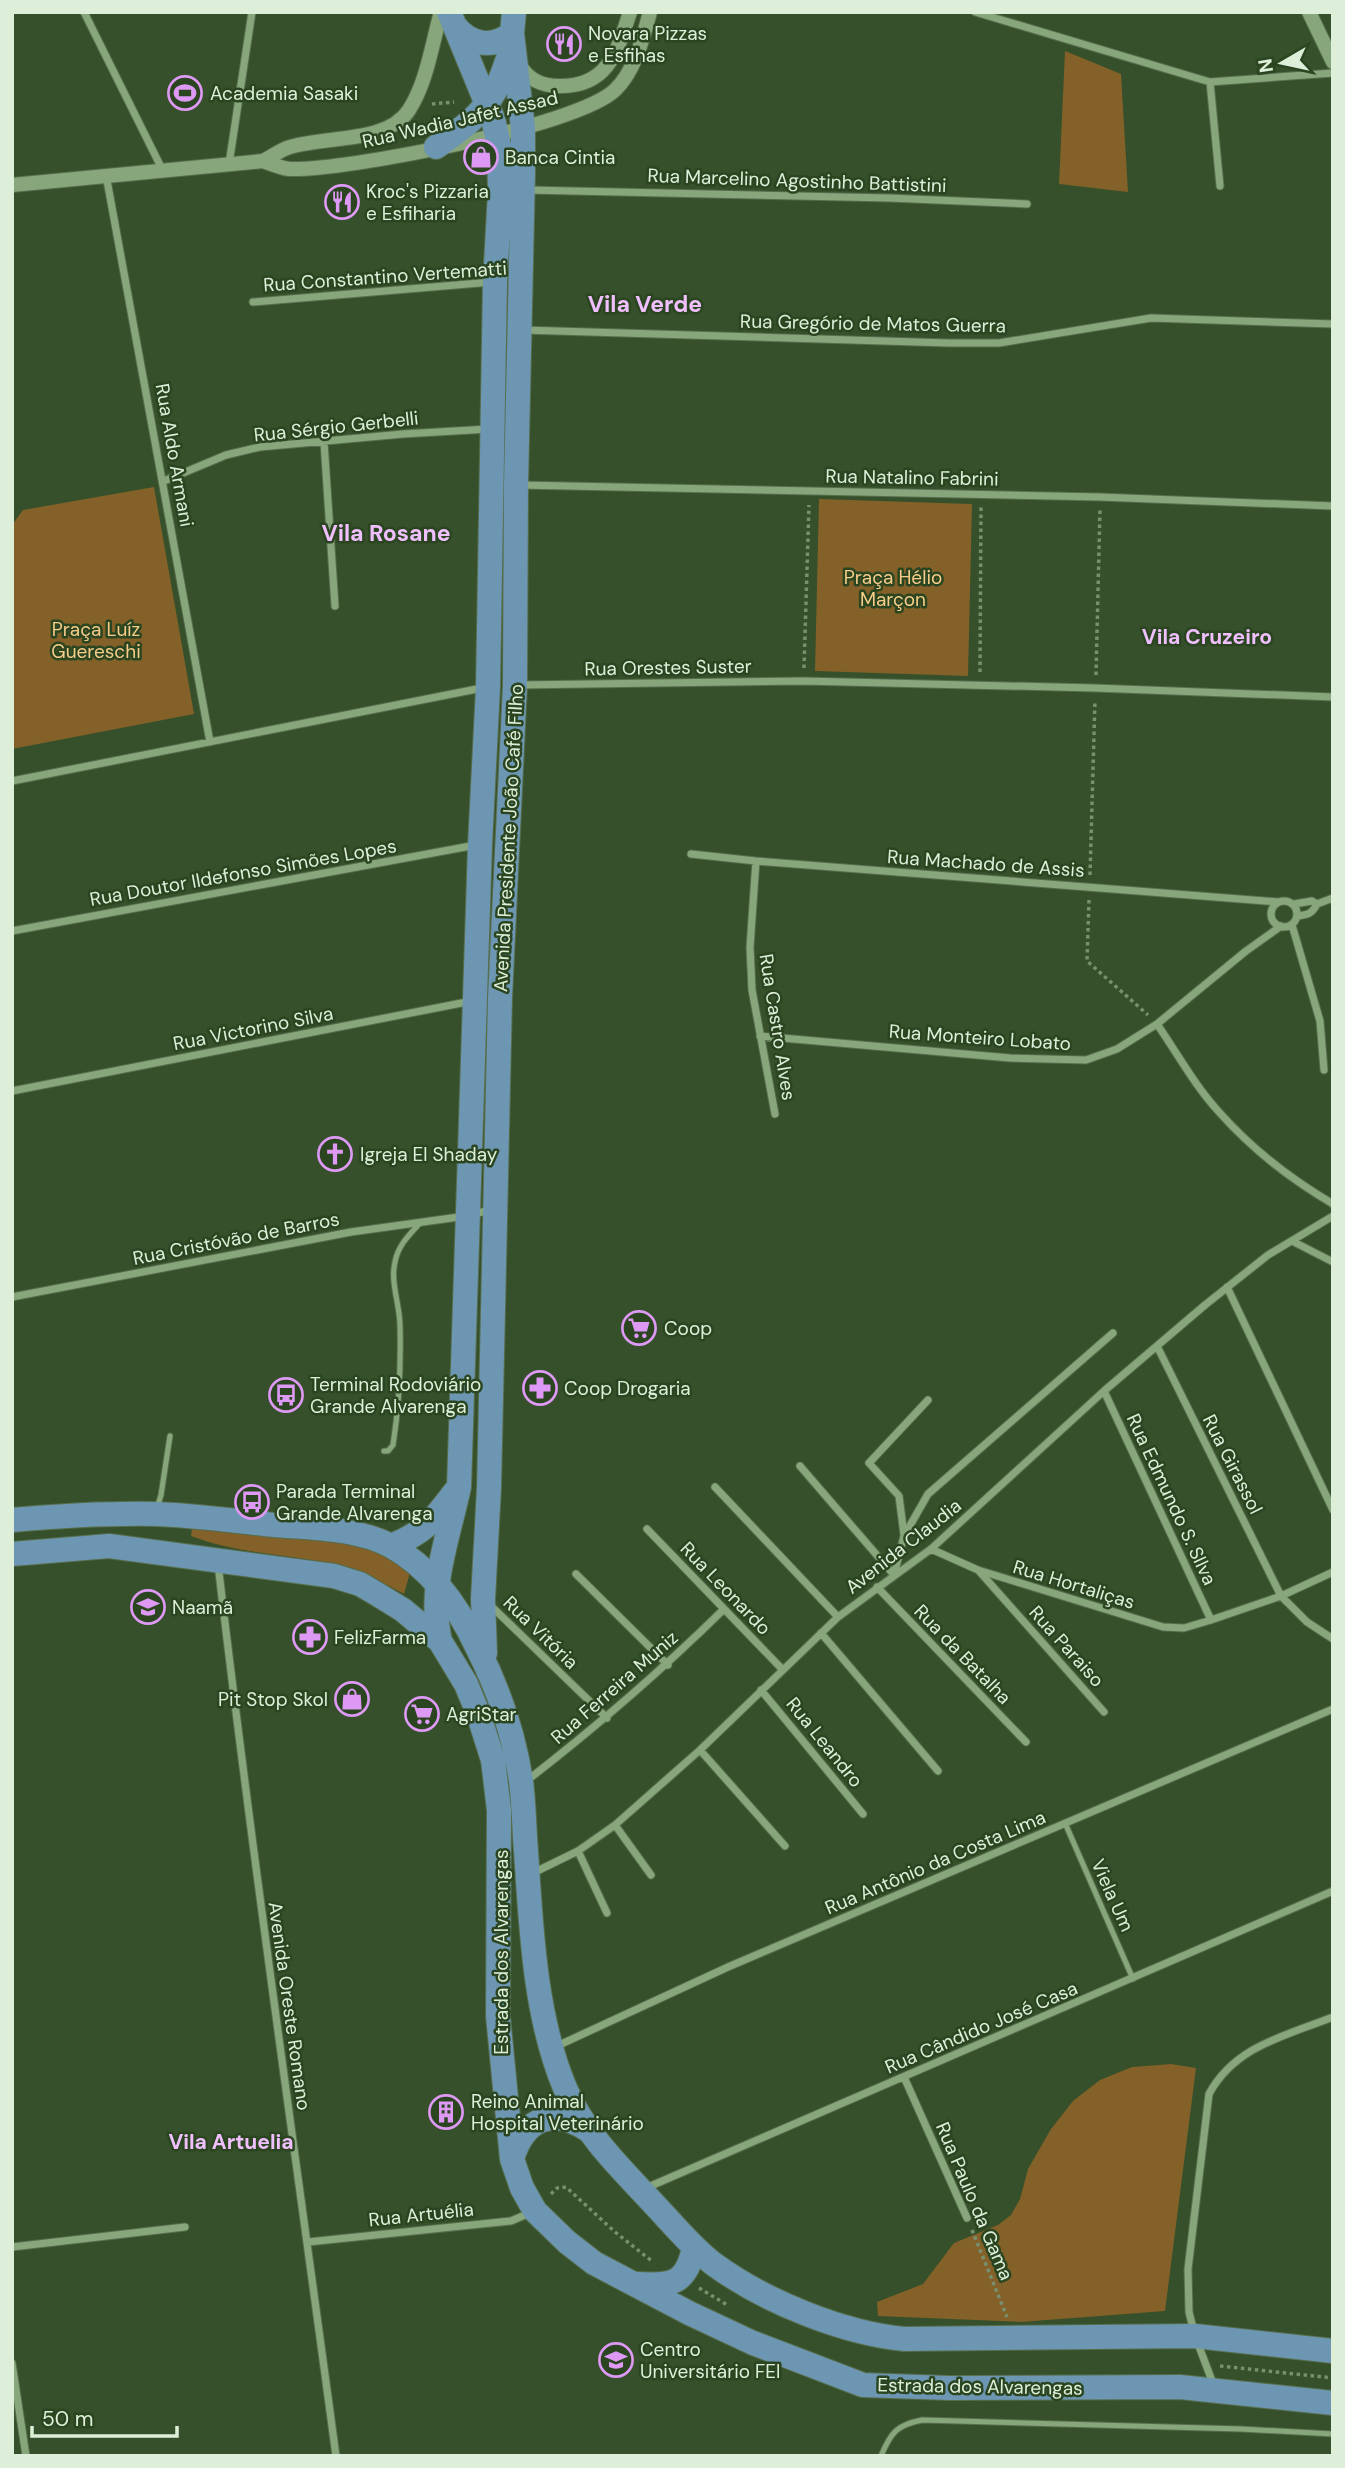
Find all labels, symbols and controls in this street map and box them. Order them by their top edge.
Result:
place label: Novara Pizzas e Esfihas [588,21,707,68]
restaurant icon: Novara Pizzas e Esfihas [545,25,583,63]
north arrow [1247,28,1317,98]
text: N [1252,57,1279,74]
sports icon: Academia Sasaki [166,74,204,112]
place label: Academia Sasaki [210,81,358,106]
street label: Rua Wadia Jafet Assad [360,85,560,154]
shop icon: Banca Cintia [462,138,500,176]
place label: Banca Cintia [505,145,615,170]
street label: Rua Marcelino Agostinho Battistini [647,163,947,198]
place label: Kroc's Pizzaria e Esfiharia [366,179,489,226]
restaurant icon: Kroc's Pizzaria e Esfiharia [323,183,361,221]
street label: Rua Constantino Vertematti [262,256,508,297]
district label: Vila Verde [588,289,702,319]
street label: Rua Gregório de Matos Guerra [740,309,1006,338]
street label: Rua Aldo Armani [150,382,199,529]
street label: Rua Sérgio Gerbelli [252,405,420,448]
street label: Rua Natalino Fabrini [825,463,999,492]
district label: Vila Rosane [321,518,451,548]
park label: Praça Hélio Marçon [844,565,942,612]
park label: Praça Luíz Guereschi [51,617,141,664]
district label: Vila Cruzeiro [1142,623,1272,651]
street label: Rua Orestes Suster [584,654,752,681]
street label: Avenida Presidente João Café Filho [488,683,529,993]
street label: Rua Doutor Ildefonso Simões Lopes [88,833,398,912]
street label: Rua Machado de Assis [886,844,1085,883]
street label: Rua Castro Alves [754,952,801,1102]
street label: Rua Victorino Silva [171,1001,335,1056]
street label: Rua Monteiro Lobato [888,1019,1072,1056]
church icon: Igreja El Shaday [316,1135,354,1173]
place label: Igreja El Shaday [360,1142,498,1167]
street label: Rua Cristóvão de Barros [131,1206,342,1271]
supermarket icon: Coop [620,1309,658,1347]
place label: Coop [664,1316,712,1341]
pharmacy icon: Coop Drogaria [521,1369,559,1407]
place label: Terminal Rodoviário Grande Alvarenga [310,1372,481,1419]
bus stop icon: Terminal Rodoviário Grande Alvarenga [267,1376,305,1414]
place label: Coop Drogaria [564,1376,691,1401]
street label: Rua Edmundo S. SIlva [1121,1409,1222,1589]
street label: Rua Girassol [1197,1410,1268,1518]
place label: Parada Terminal Grande Alvarenga [276,1479,432,1526]
bus stop icon: Parada Terminal Grande Alvarenga [233,1483,271,1521]
street label: Avenida Claudia [840,1493,966,1600]
street label: Rua Leonardo [675,1536,776,1640]
street label: Rua Hortaliças [1010,1554,1138,1615]
school or university icon: Naamã [129,1588,167,1626]
street label: Rua Vitória [498,1590,584,1674]
place label: Naamã [172,1595,233,1620]
street label: Rua da Batalha [909,1599,1017,1710]
street label: Rua Paraiso [1023,1600,1110,1692]
pharmacy icon: FelizFarma [291,1618,329,1656]
place label: FelizFarma [334,1625,426,1650]
street label: Rua Ferreira Muniz [546,1625,683,1750]
shop icon: Pit Stop Skol [333,1680,371,1718]
place label: Pit Stop Skol [218,1687,328,1712]
street label: Rua Leandro [781,1692,869,1793]
supermarket icon: AgriStar [403,1695,441,1733]
place label: AgriStar [446,1702,517,1727]
street label: Rua Antônio da Costa Lima [821,1805,1049,1920]
street label: Estrada dos Alvarengas [489,1849,514,2055]
street label: Viela Um [1085,1855,1140,1935]
street label: Avenida Oreste Romano [262,1900,317,2112]
street label: Rua Cândido José Casa [881,1975,1081,2079]
place label: Reino Animal Hospital Veterinário [471,2089,644,2136]
building icon: Reino Animal Hospital Veterinário [427,2093,465,2131]
street label: Rua Paulo da Gama [930,2118,1019,2284]
district label: Vila Artuelia [168,2128,294,2156]
street label: Rua Artuélia [367,2197,475,2232]
place label: Centro Universitário FEI [640,2337,780,2384]
school or university icon: Centro Universitário FEI [597,2341,635,2379]
street label: Estrada dos Alvarengas [877,2372,1083,2401]
scale bar [32,2394,177,2438]
text: 50 m [42,2405,93,2433]

